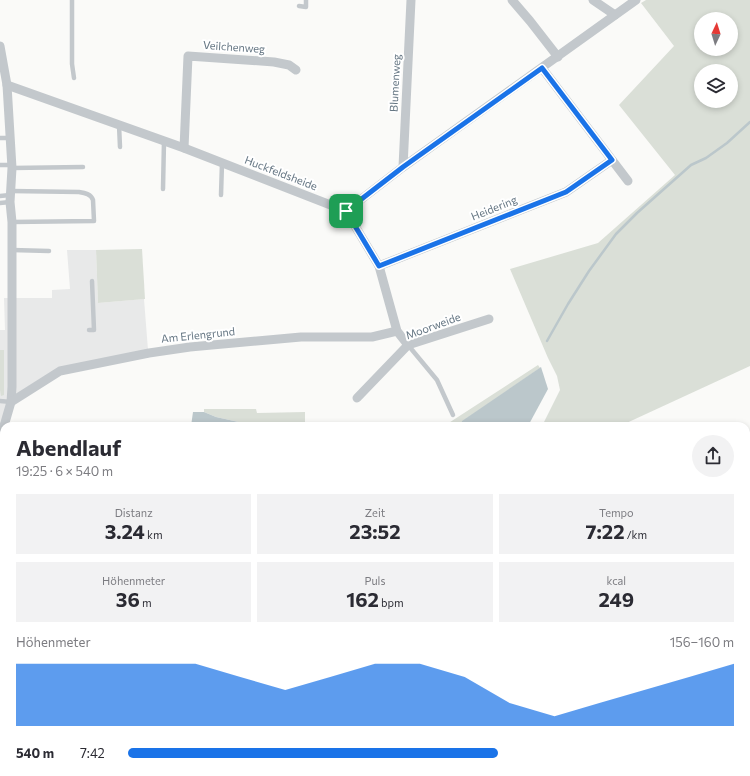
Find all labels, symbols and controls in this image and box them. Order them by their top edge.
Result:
north arrow [694,12,738,56]
map controls [694,12,738,108]
street label: Veilchenweg [203,38,266,55]
street label: Blumenweg [386,54,403,112]
button: layers [694,64,738,108]
street label: Huckfeldsheide [243,153,320,192]
street label: Heidering [469,192,519,223]
pin [329,194,363,228]
icon: arrive [335,200,357,222]
street label: Moorweide [404,310,462,341]
street label: Am Erlengrund [160,324,236,345]
text: Abendlauf [16,434,121,461]
button: share [692,435,734,477]
text: 19:25 · 6 × 540 m [16,463,113,479]
text: Distanz [115,506,153,519]
text: Zeit [365,506,385,519]
text: Tempo [599,506,634,519]
text: 3.24 [105,519,145,543]
text: 23:52 [349,519,401,543]
text: 7:22 [586,519,625,543]
text: km [145,528,163,541]
text: /km [625,528,647,541]
text: Höhenmeter [102,574,165,587]
text: Puls [365,574,385,587]
text: kcal [606,574,626,587]
text: 36 [116,587,140,611]
text: 162 [346,587,379,611]
text: 249 [598,587,634,611]
text: m [140,596,152,609]
text: bpm [379,596,404,609]
text: Höhenmeter [16,634,91,650]
text: 156–160 m [670,634,734,650]
text: 540 m [16,745,54,761]
text: 7:42 [80,745,105,761]

